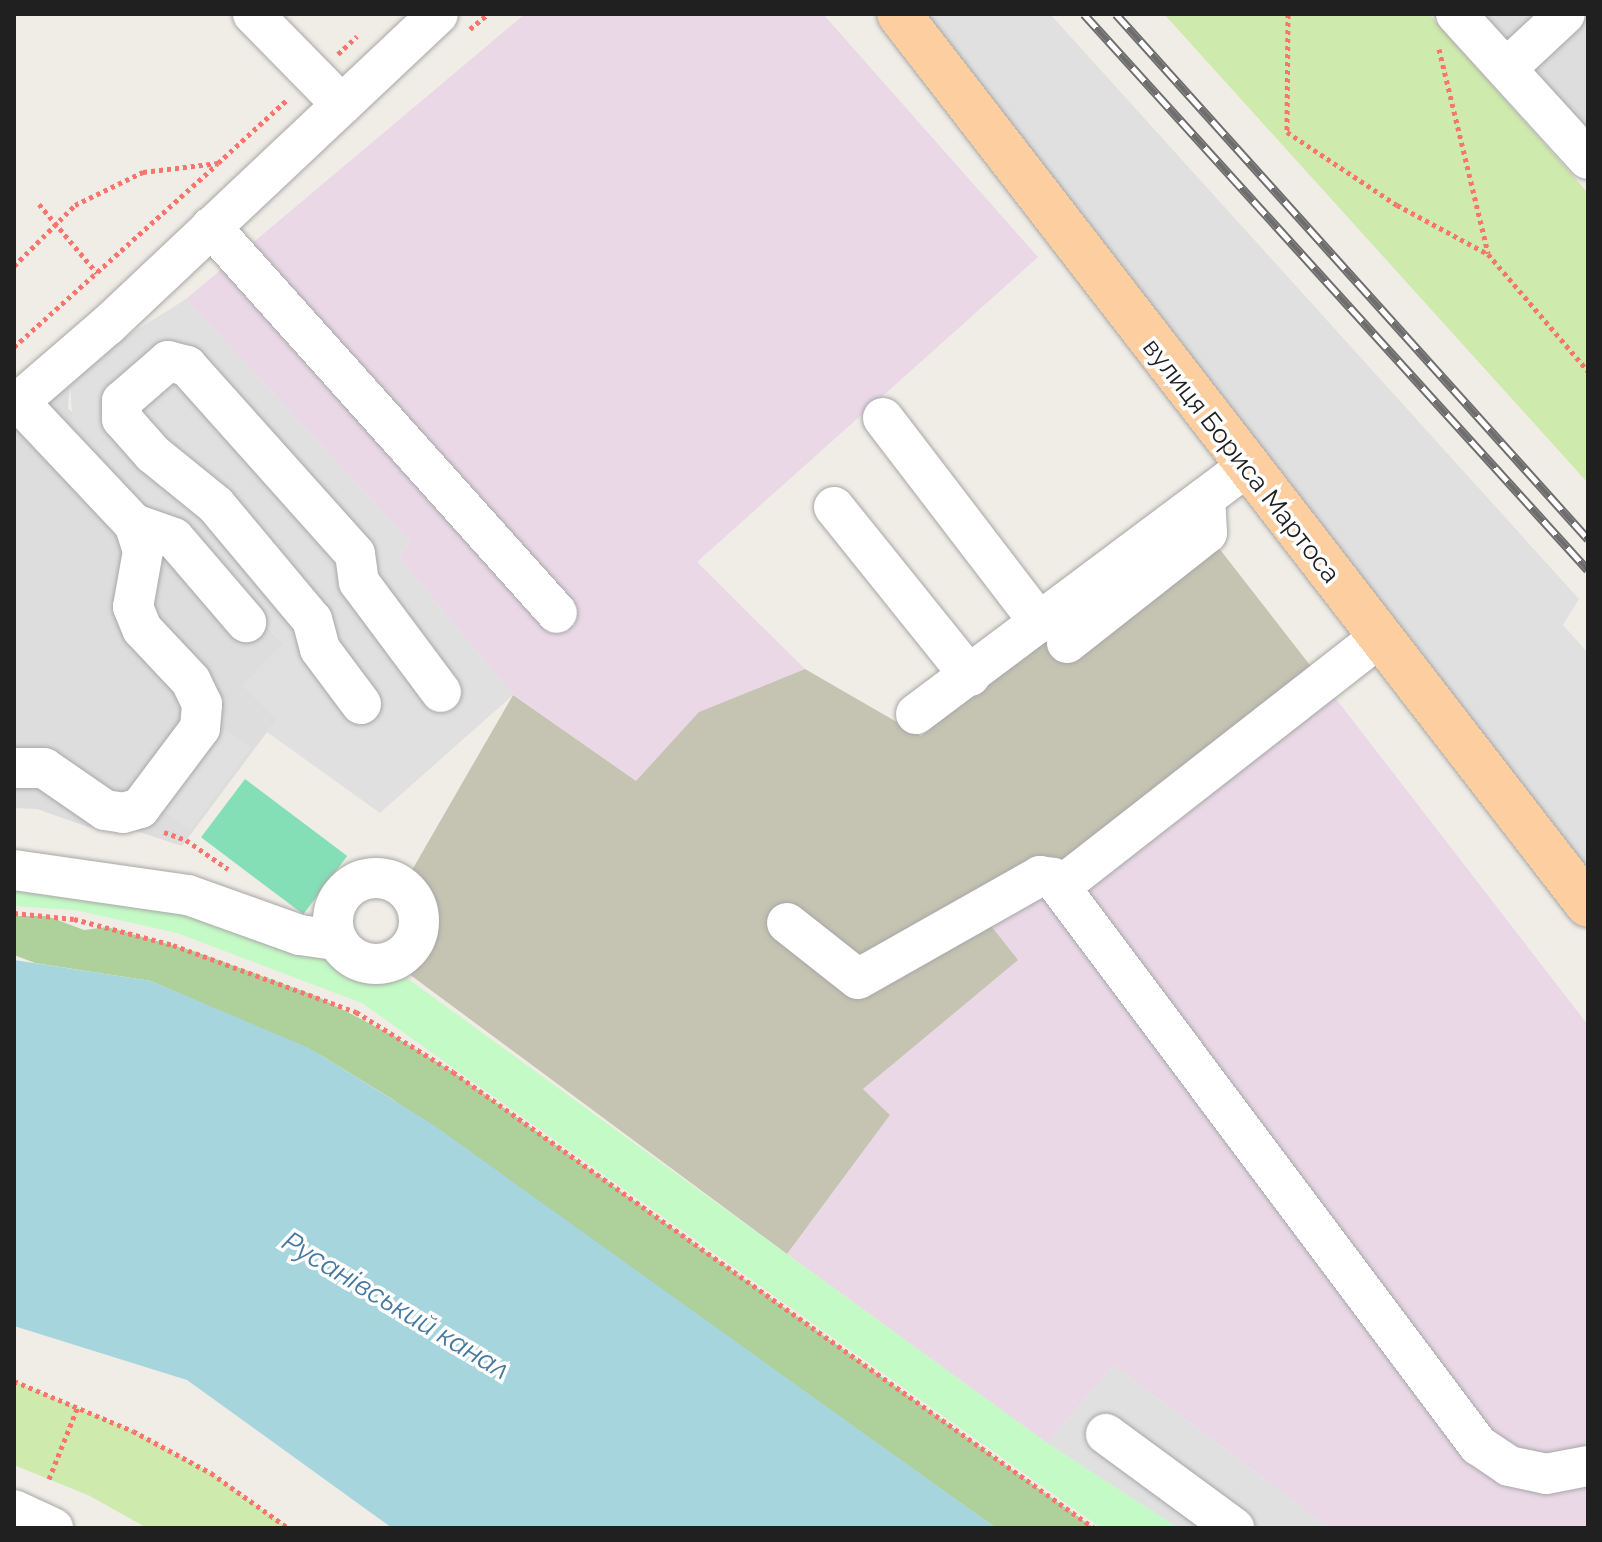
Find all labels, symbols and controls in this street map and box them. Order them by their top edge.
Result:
street label: вулиця Бориса Мартоса [1136,333,1346,589]
water label: Русанівський канал [276,1225,516,1387]

